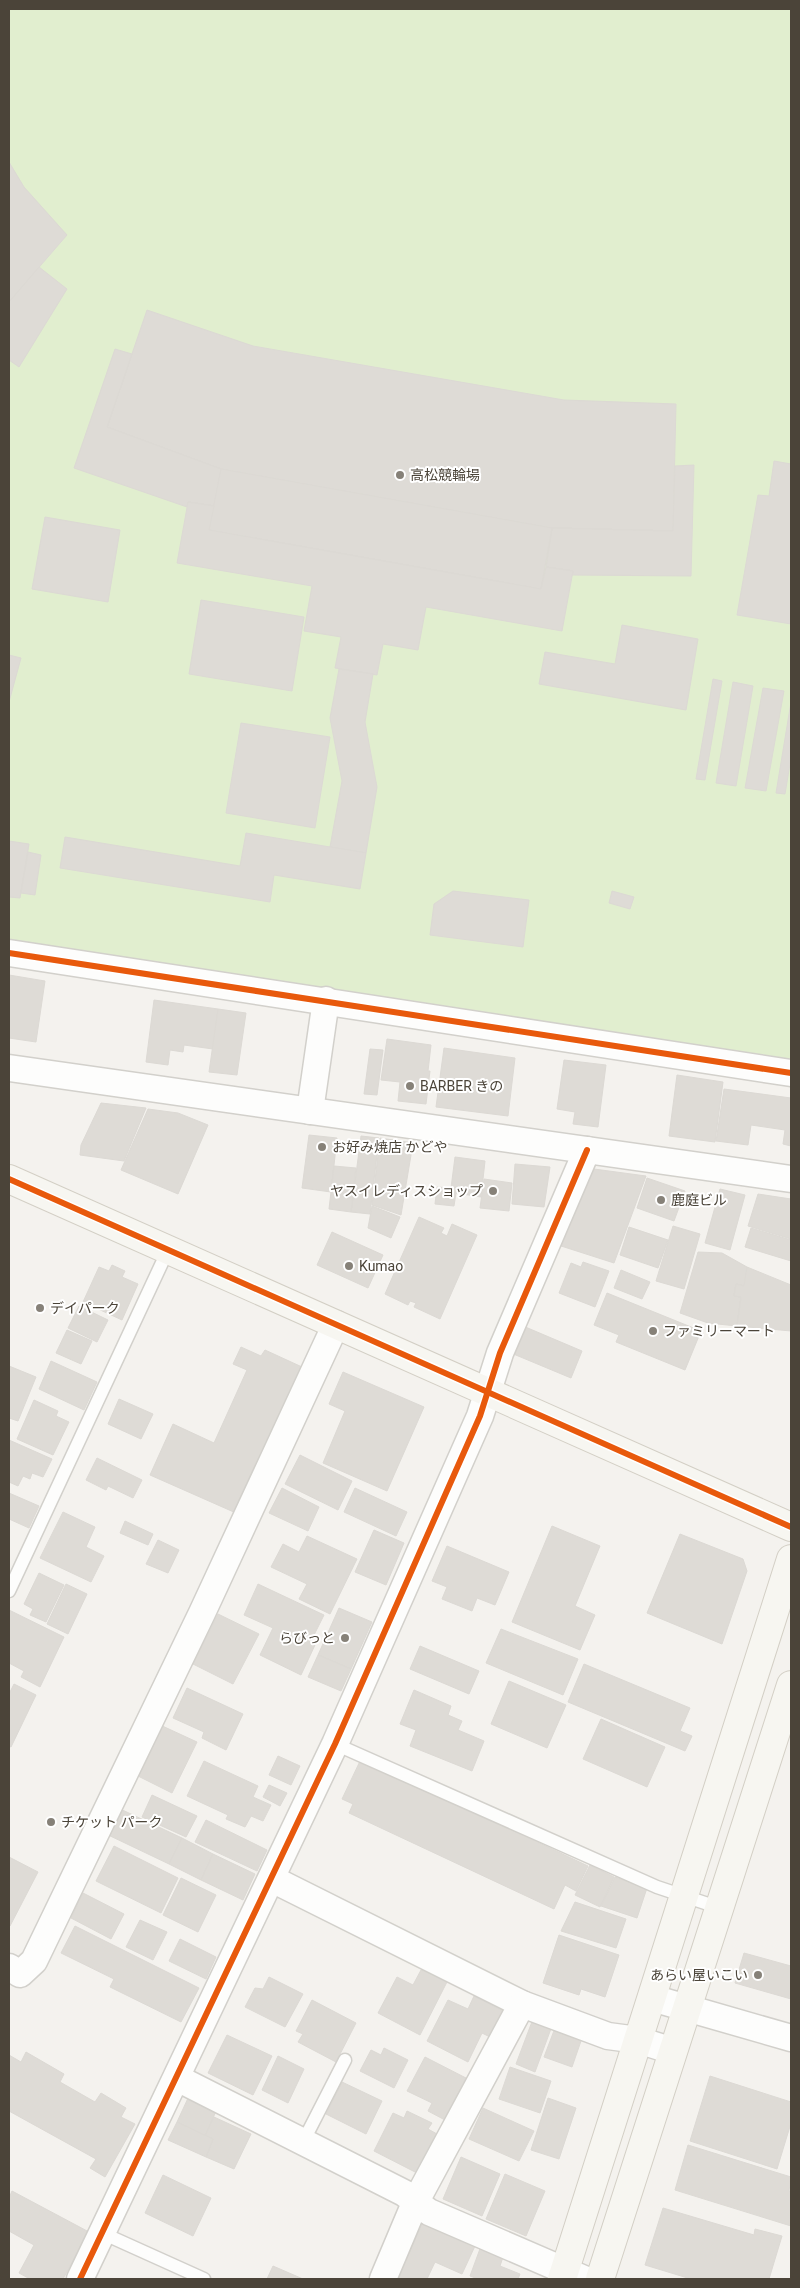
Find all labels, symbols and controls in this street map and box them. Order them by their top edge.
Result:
place label: 高松競輪場 [410,467,480,483]
marker: 高松競輪場 [394,469,406,481]
place label: BARBER きの [420,1078,503,1094]
marker: BARBER きの [404,1080,416,1092]
place label: お好み焼店 かどや [332,1139,447,1155]
marker: お好み焼店 かどや [316,1141,328,1153]
place label: ヤスイレディスショップ [330,1183,483,1199]
marker: ヤスイレディスショップ [487,1185,499,1197]
place label: 鹿庭ビル [671,1192,727,1208]
marker: 鹿庭ビル [655,1194,667,1206]
place label: Kumao [359,1258,403,1274]
marker: Kumao [343,1260,355,1272]
place label: デイパーク [50,1300,120,1316]
marker: デイパーク [34,1302,46,1314]
place label: ファミリーマート [663,1323,775,1339]
marker: ファミリーマート [647,1325,659,1337]
place label: らびっと [279,1630,335,1646]
marker: らびっと [339,1632,351,1644]
place label: チケット パーク [61,1814,162,1830]
marker: チケット パーク [45,1816,57,1828]
place label: あらい屋いこい [650,1967,748,1983]
marker: あらい屋いこい [752,1969,764,1981]

